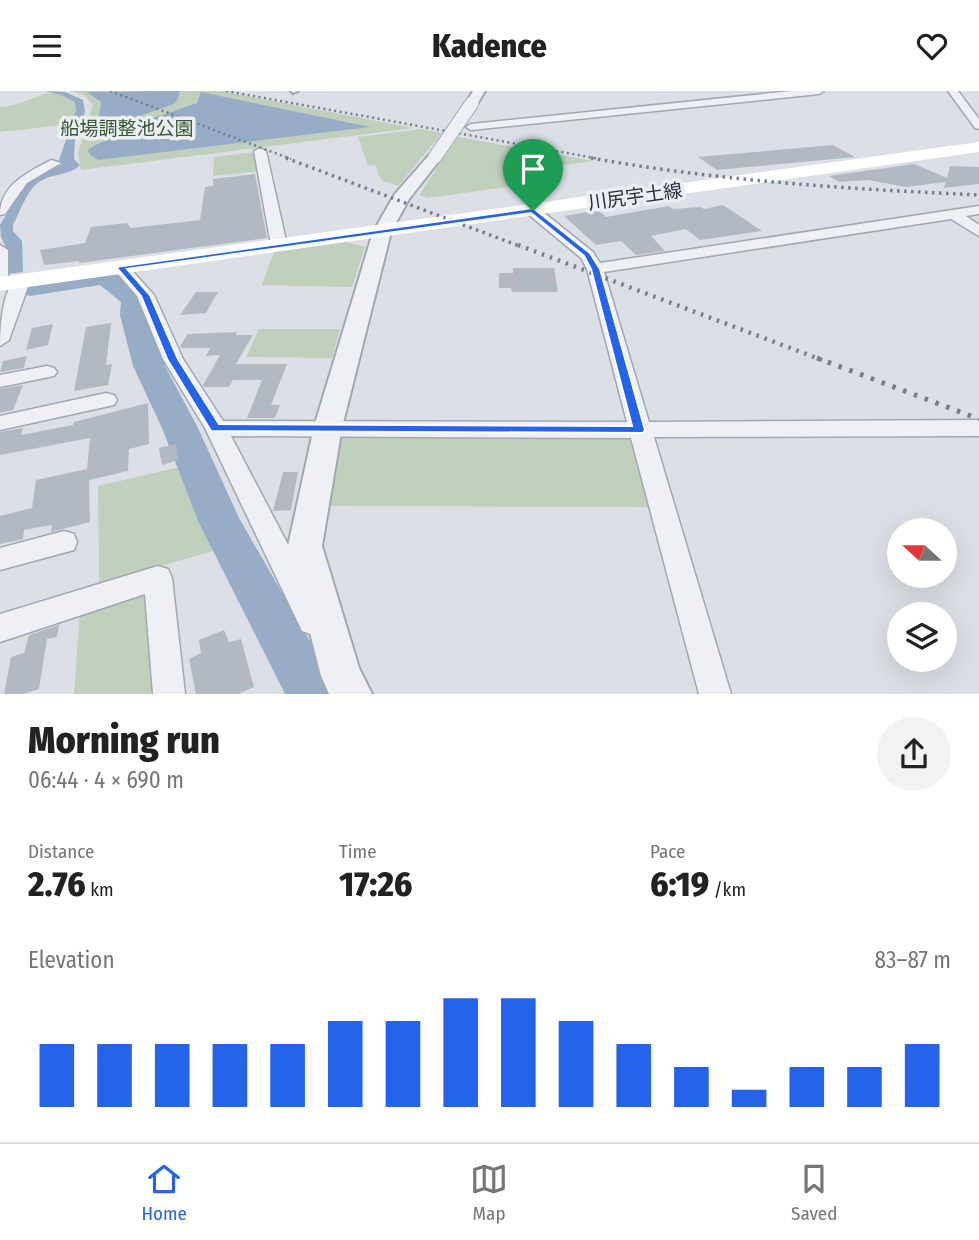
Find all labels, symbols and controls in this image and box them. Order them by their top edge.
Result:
icon: menu [28,27,66,65]
text: Kadence [432,27,547,65]
icon: heart [913,27,951,65]
park label: 船場調整池公園 [60,117,194,140]
pin [503,139,563,211]
icon: arrive [514,150,552,188]
street label: 川尻宇土線 [586,178,684,214]
north arrow [887,518,957,588]
map controls [887,518,957,672]
button: layers [887,602,957,672]
text: Morning run [28,717,220,763]
button: share [877,717,951,791]
text: 06:44 · 4 × 690 m [28,766,184,794]
text: Distance [28,840,95,863]
text: Time [339,840,377,863]
text: Pace [650,840,685,863]
text: 2.76 [28,863,86,905]
text: 17:26 [339,863,412,905]
text: 6:19 [650,863,709,905]
text: km [86,878,114,901]
text: /km [709,878,746,901]
text: Elevation [28,946,115,974]
text: 83–87 m [875,946,951,974]
tab: Home [142,1160,187,1225]
tab: Map [470,1160,508,1225]
tab: Saved [791,1160,837,1225]

